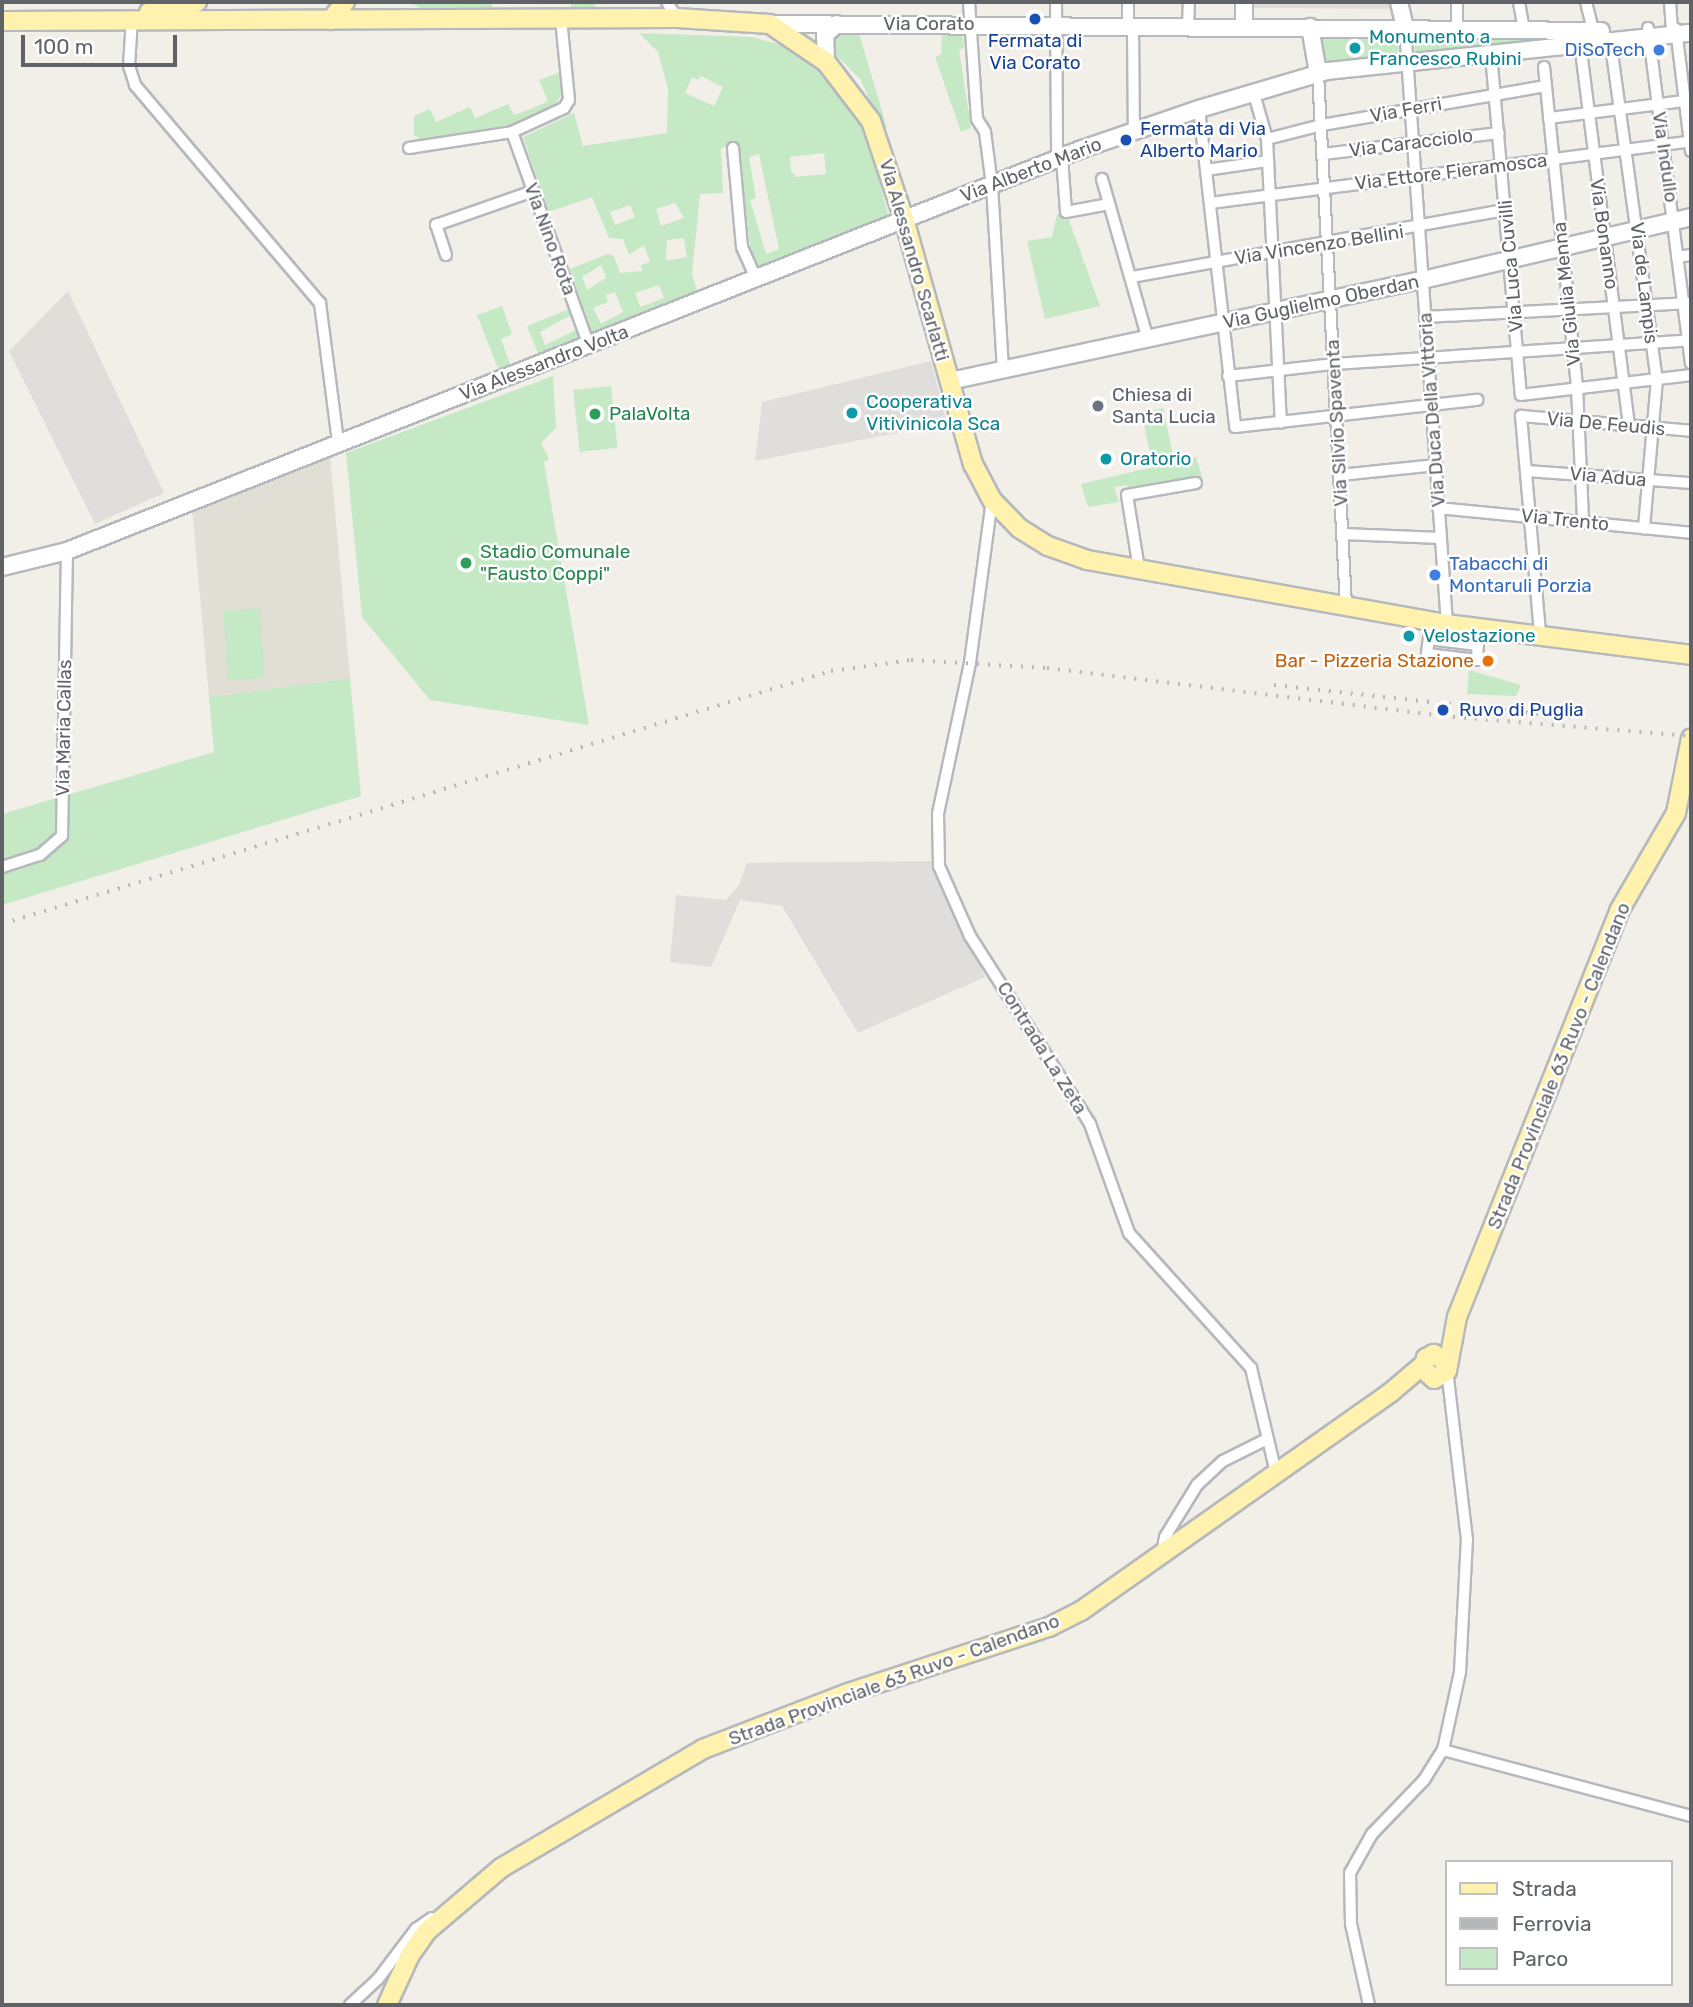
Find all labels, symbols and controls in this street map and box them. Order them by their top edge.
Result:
marker: Fermata di Via Corato [1027,11,1043,27]
street label: Via Corato [883,13,975,35]
scale bar [24,21,180,65]
place label: Monumento a Francesco Rubini [1369,26,1522,70]
place label: Fermata di Via Corato [988,30,1082,74]
text: 100 m [34,34,93,59]
place label: DiSoTech [1565,39,1645,61]
marker: Monumento a Francesco Rubini [1347,40,1363,56]
marker: DiSoTech [1651,42,1667,58]
street label: Via Ferri [1368,92,1444,128]
street label: Via Indullo [1647,110,1683,204]
place label: Fermata di Via Alberto Mario [1140,118,1267,162]
street label: Via Caracciolo [1348,124,1474,162]
street label: Via Alberto Mario [957,132,1105,208]
marker: Fermata di Via Alberto Mario [1118,132,1134,148]
street label: Via Ettore Fieramosca [1353,149,1549,195]
street label: Via Alessandro Scarlatti [874,156,954,364]
street label: Via Bonanno [1585,177,1623,291]
street label: Via Nino Rota [519,180,581,298]
street label: Via Luca Cuvilli [1494,199,1528,333]
street label: Via Vincenzo Bellini [1232,220,1406,270]
street label: Via Giulia Menna [1548,221,1586,367]
street label: Via de Lampis [1625,221,1663,345]
street label: Via Guglielmo Oberdan [1221,270,1421,334]
street label: Via Duca Della Vittoria [1414,312,1450,508]
street label: Via Alessandro Volta [456,320,632,406]
street label: Via Silvio Spaventa [1321,339,1353,507]
place label: Chiesa di Santa Lucia [1112,384,1216,428]
place label: Cooperativa Vitivinicola Sca [866,391,1000,435]
marker: Chiesa di Santa Lucia [1090,398,1106,414]
place label: PalaVolta [609,403,691,425]
marker: Cooperativa Vitivinicola Sca [844,405,860,421]
marker: PalaVolta [587,406,603,422]
street label: Via De Feudis [1546,407,1666,441]
place label: Oratorio [1120,448,1191,470]
marker: Oratorio [1098,451,1114,467]
street label: Via Adua [1568,462,1648,492]
street label: Via Trento [1520,504,1610,536]
place label: Stadio Comunale "Fausto Coppi" [480,541,630,585]
place label: Tabacchi di Montaruli Porzia [1449,553,1592,597]
marker: Stadio Comunale "Fausto Coppi" [458,555,474,571]
marker: Tabacchi di Montaruli Porzia [1427,567,1443,583]
place label: Velostazione [1423,625,1536,647]
marker: Velostazione [1401,628,1417,644]
place label: Bar - Pizzeria Stazione [1274,650,1474,672]
marker: Bar - Pizzeria Stazione [1480,653,1496,669]
street label: Via Maria Callas [51,659,77,797]
place label: Ruvo di Puglia [1459,699,1584,721]
marker: Ruvo di Puglia [1433,700,1453,720]
street label: Strada Provinciale 63 Ruvo - Calendano [1483,899,1635,1233]
street label: Contrada La Zeta [992,978,1092,1118]
street label: Strada Provinciale 63 Ruvo - Calendano [726,1609,1062,1751]
legend [1444,1860,1672,1986]
text: Strada [1512,1876,1577,1901]
text: Ferrovia [1512,1911,1592,1936]
text: Parco [1512,1946,1568,1971]

